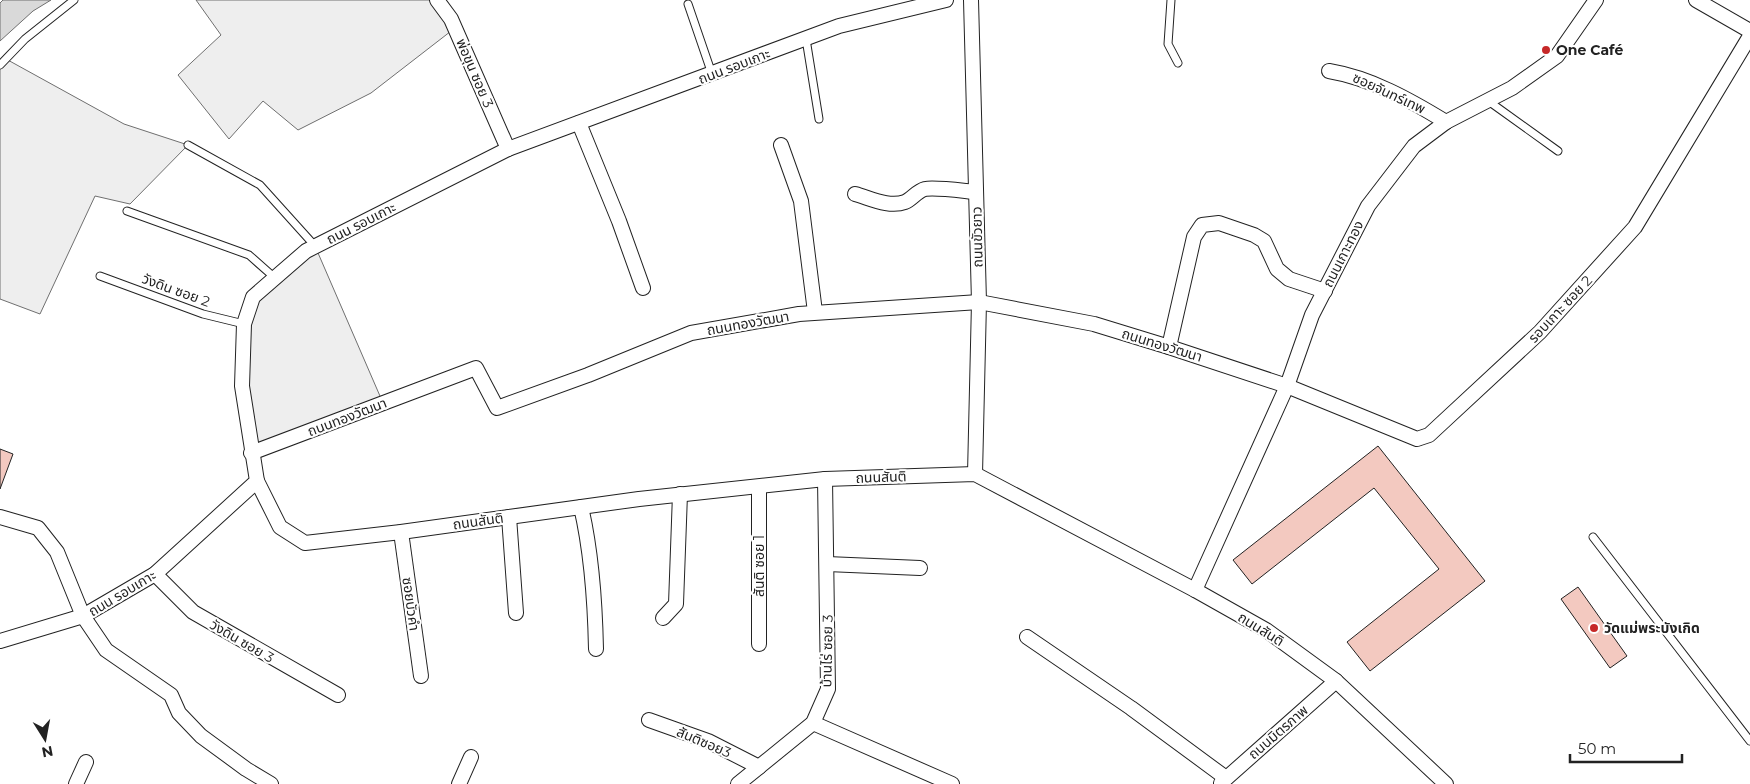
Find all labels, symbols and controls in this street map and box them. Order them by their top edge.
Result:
street label: พ่อขุน ซอย 3 [452,36,498,110]
place label: One Café [1556,41,1623,59]
street label: ถนน รอบเกาะ [696,44,773,88]
marker: One Café [1540,44,1552,56]
street label: ซอยจันทร์เทพ [1350,68,1428,118]
street label: ถนน รอบเกาะ [323,198,399,248]
street label: ถนนขัวยาว [967,206,987,268]
street label: ถนนเกาะทอง [1318,218,1368,290]
street label: วังดิน ซอย 2 [140,269,212,311]
street label: รอบเกาะ ซอย 2 [1524,271,1596,346]
street label: ถนนทองวัฒนา [705,307,791,339]
street label: ถนนทองวัฒนา [1119,324,1205,366]
street label: ถนนทองวัฒนา [305,394,389,440]
street label: ถนนสันติ [855,467,907,487]
street label: ถนนสันติ [451,509,505,533]
street label: สันติ ซอย 1 [750,535,768,597]
street label: ถนน รอบเกาะ [85,566,159,620]
street label: ซอยบัวคำ [398,576,424,632]
street label: ถนนสันติ [1235,608,1287,650]
street label: บ้านไร่ ซอย 3 [817,614,837,688]
street label: วังดิน ซอย 3 [207,615,277,667]
place label: วัดแม่พระบังเกิด [1604,619,1700,637]
marker: วัดแม่พระบังเกิด [1588,622,1600,634]
street label: ถนนมิตรภาพ [1244,701,1312,763]
north arrow [20,714,70,764]
street label: สันติซอย3 [674,722,734,762]
scale bar [1570,732,1682,764]
text: 50 m [1578,739,1616,758]
text: N [40,742,55,762]

